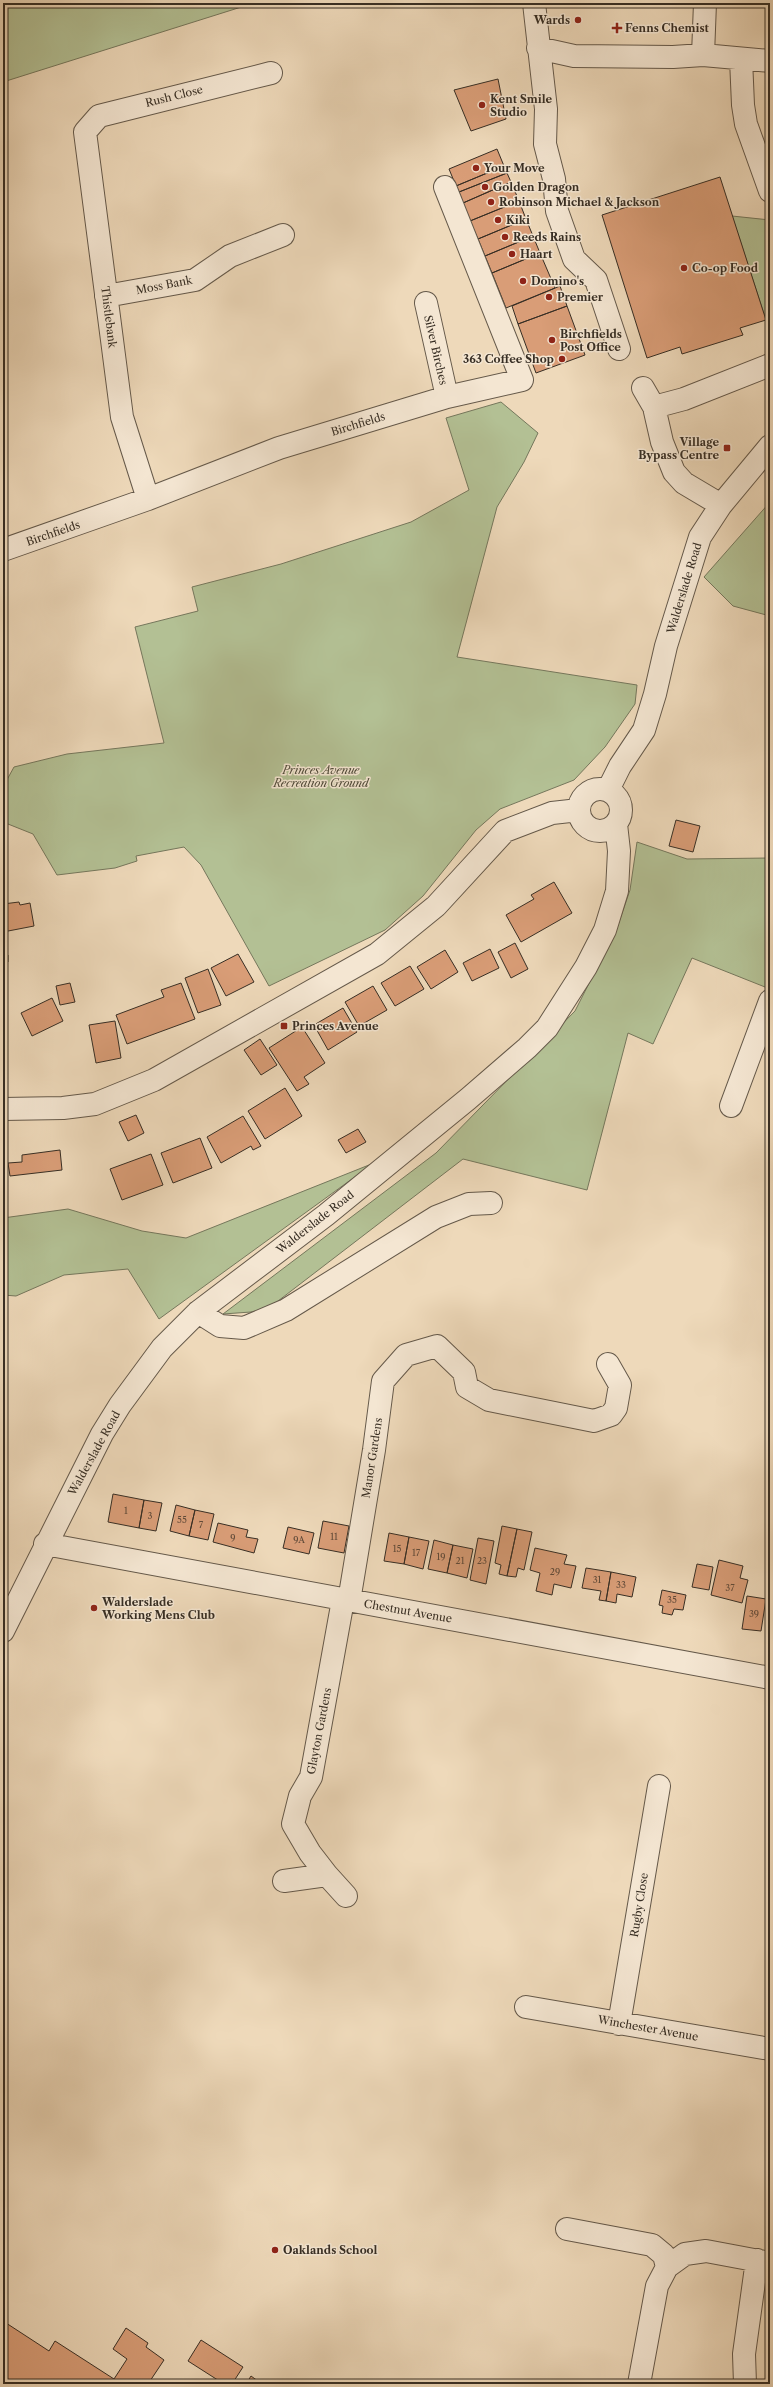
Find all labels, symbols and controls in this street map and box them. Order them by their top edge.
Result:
place label: Wards [533,13,570,27]
marker: Wards [573,15,583,25]
place label: Fenns Chemist [625,21,709,35]
marker: Fenns Chemist [612,23,622,33]
street label: Rush Close [144,82,204,110]
place label: Kent Smile Studio [490,92,553,119]
marker: Kent Smile Studio [477,100,487,110]
place label: Your Move [483,161,545,175]
marker: Your Move [471,163,481,173]
place label: Golden Dragon [493,180,580,194]
marker: Golden Dragon [480,182,490,192]
place label: Robinson Michael & Jackson [499,195,660,209]
marker: Robinson Michael & Jackson [486,197,496,207]
place label: Kiki [506,213,530,227]
marker: Kiki [493,215,503,225]
place label: Reeds Rains [513,230,581,244]
marker: Reeds Rains [500,232,510,242]
place label: Haart [520,247,553,261]
marker: Haart [507,249,517,259]
place label: Co-op Food [692,261,759,275]
marker: Co-op Food [679,263,689,273]
street label: Moss Bank [135,273,194,297]
place label: Domino's [531,274,584,288]
marker: Domino's [518,276,528,286]
street label: Thistlebank [98,285,120,349]
place label: Premier [557,290,604,304]
marker: Premier [544,292,554,302]
street label: Silver Birches [421,314,451,387]
place label: Birchfields Post Office [560,327,622,354]
marker: Birchfields Post Office [547,335,557,345]
place label: 363 Coffee Shop [463,352,554,366]
marker: 363 Coffee Shop [557,354,567,364]
street label: Birchfields [329,409,387,439]
place label: Village Bypass Centre [638,435,719,462]
marker: Village Bypass Centre [722,443,732,453]
street label: Birchfields [24,517,82,549]
street label: Walderslade Road [663,540,705,636]
park label: Princes Avenue Recreation Ground [273,763,370,790]
place label: Princes Avenue [292,1019,379,1033]
marker: Princes Avenue [279,1021,289,1031]
street label: Walderslade Road [273,1187,357,1257]
street label: Walderslade Road [64,1408,123,1499]
street label: Manor Gardens [359,1416,385,1499]
house number: 1 [124,1505,128,1516]
house number: 3 [148,1510,153,1521]
house number: 55 [177,1514,187,1525]
house number: 7 [199,1519,204,1530]
house number: 11 [330,1531,338,1542]
house number: 9 [230,1532,236,1543]
house number: 9A [293,1534,305,1545]
house number: 15 [393,1543,401,1554]
house number: 17 [412,1547,421,1558]
house number: 19 [436,1551,446,1562]
house number: 21 [456,1555,465,1566]
house number: 23 [477,1555,487,1566]
house number: 29 [550,1566,560,1577]
house number: 31 [593,1574,602,1585]
house number: 33 [616,1579,626,1590]
house number: 37 [725,1582,735,1593]
house number: 35 [667,1594,677,1605]
place label: Walderslade Working Mens Club [101,1595,215,1622]
street label: Chestnut Avenue [363,1596,453,1626]
marker: Walderslade Working Mens Club [89,1603,99,1613]
house number: 39 [749,1608,759,1619]
street label: Glayton Gardens [304,1686,334,1775]
street label: Rugby Close [627,1872,651,1938]
street label: Winchester Avenue [596,2012,699,2044]
place label: Oaklands School [283,2243,378,2257]
marker: Oaklands School [270,2245,280,2255]

